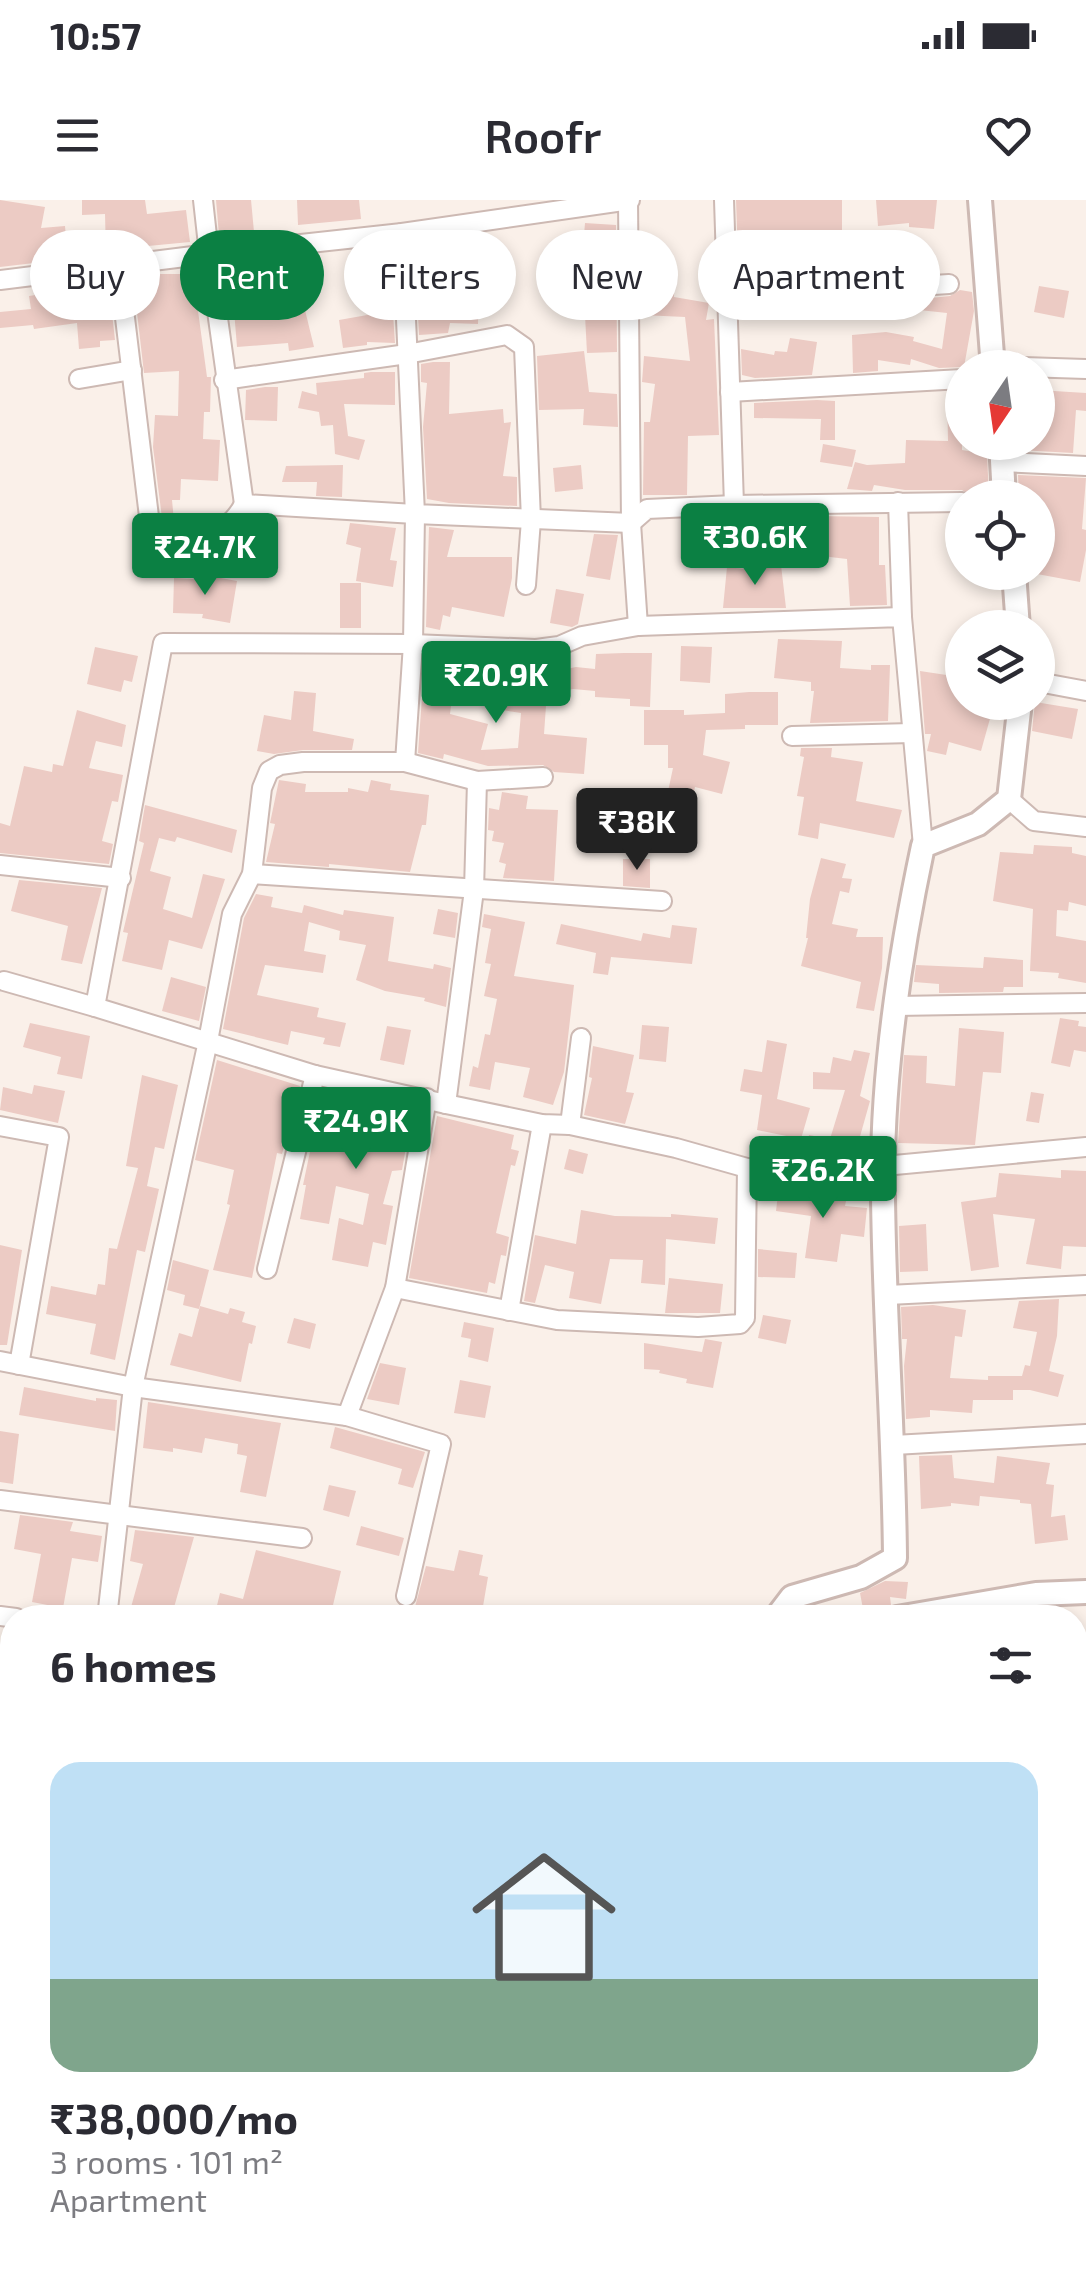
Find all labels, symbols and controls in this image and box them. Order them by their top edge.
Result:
text: 10:57 [50,12,141,58]
icon: menu [50,108,105,163]
text: Roofr [485,108,601,162]
icon: heart [981,108,1036,163]
chip: Buy [30,230,160,320]
chip: Rent [180,230,324,320]
chip: Filters [344,230,516,320]
chip: New [536,230,678,320]
chip: Apartment [698,230,940,320]
north arrow [945,350,1055,460]
map controls [945,350,1055,720]
button: locate [945,480,1055,590]
pin: ₹30.6K [674,503,836,588]
pin: ₹24.7K [124,513,286,598]
text: ₹30.6K [703,516,807,554]
text: ₹24.7K [154,526,256,564]
button: layers [945,610,1055,720]
pin: ₹20.9K [415,641,577,726]
text: ₹20.9K [444,654,548,692]
pin: ₹38K [578,788,696,873]
text: ₹38K [598,801,676,839]
pin: ₹24.9K [275,1087,437,1172]
text: ₹24.9K [304,1100,408,1138]
pin: ₹26.2K [742,1136,904,1221]
text: ₹26.2K [771,1149,875,1187]
icon: filters [983,1638,1038,1693]
text: 6 homes [50,1640,217,1690]
icon: home [454,1827,634,2007]
text: ₹38,000/mo [50,2092,298,2142]
text: 3 rooms · 101 m² [50,2142,283,2180]
text: Apartment [50,2180,207,2218]

